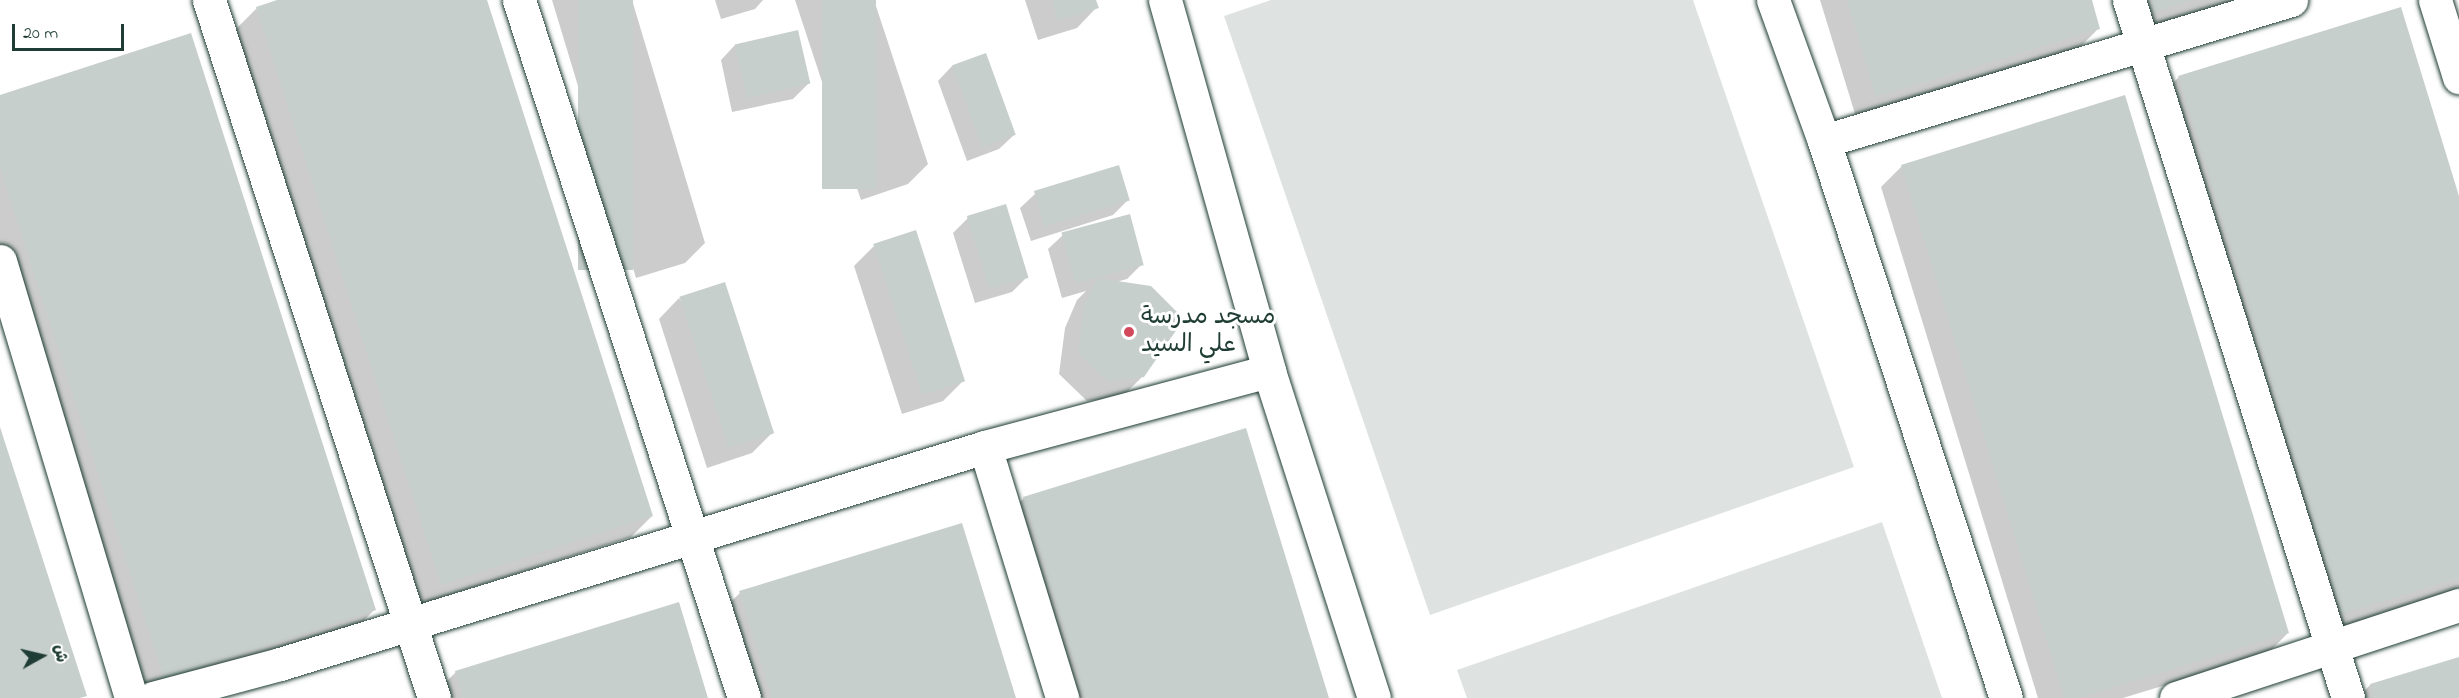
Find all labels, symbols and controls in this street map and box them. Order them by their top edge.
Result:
scale bar [15,12,128,50]
text: 20 m [23,21,58,47]
place label: مسجد مدرسة علي السيد [1141,304,1275,360]
marker: مسجد مدرسة علي السيد [1122,325,1136,339]
north arrow [12,626,72,686]
text: ش [47,643,73,664]

